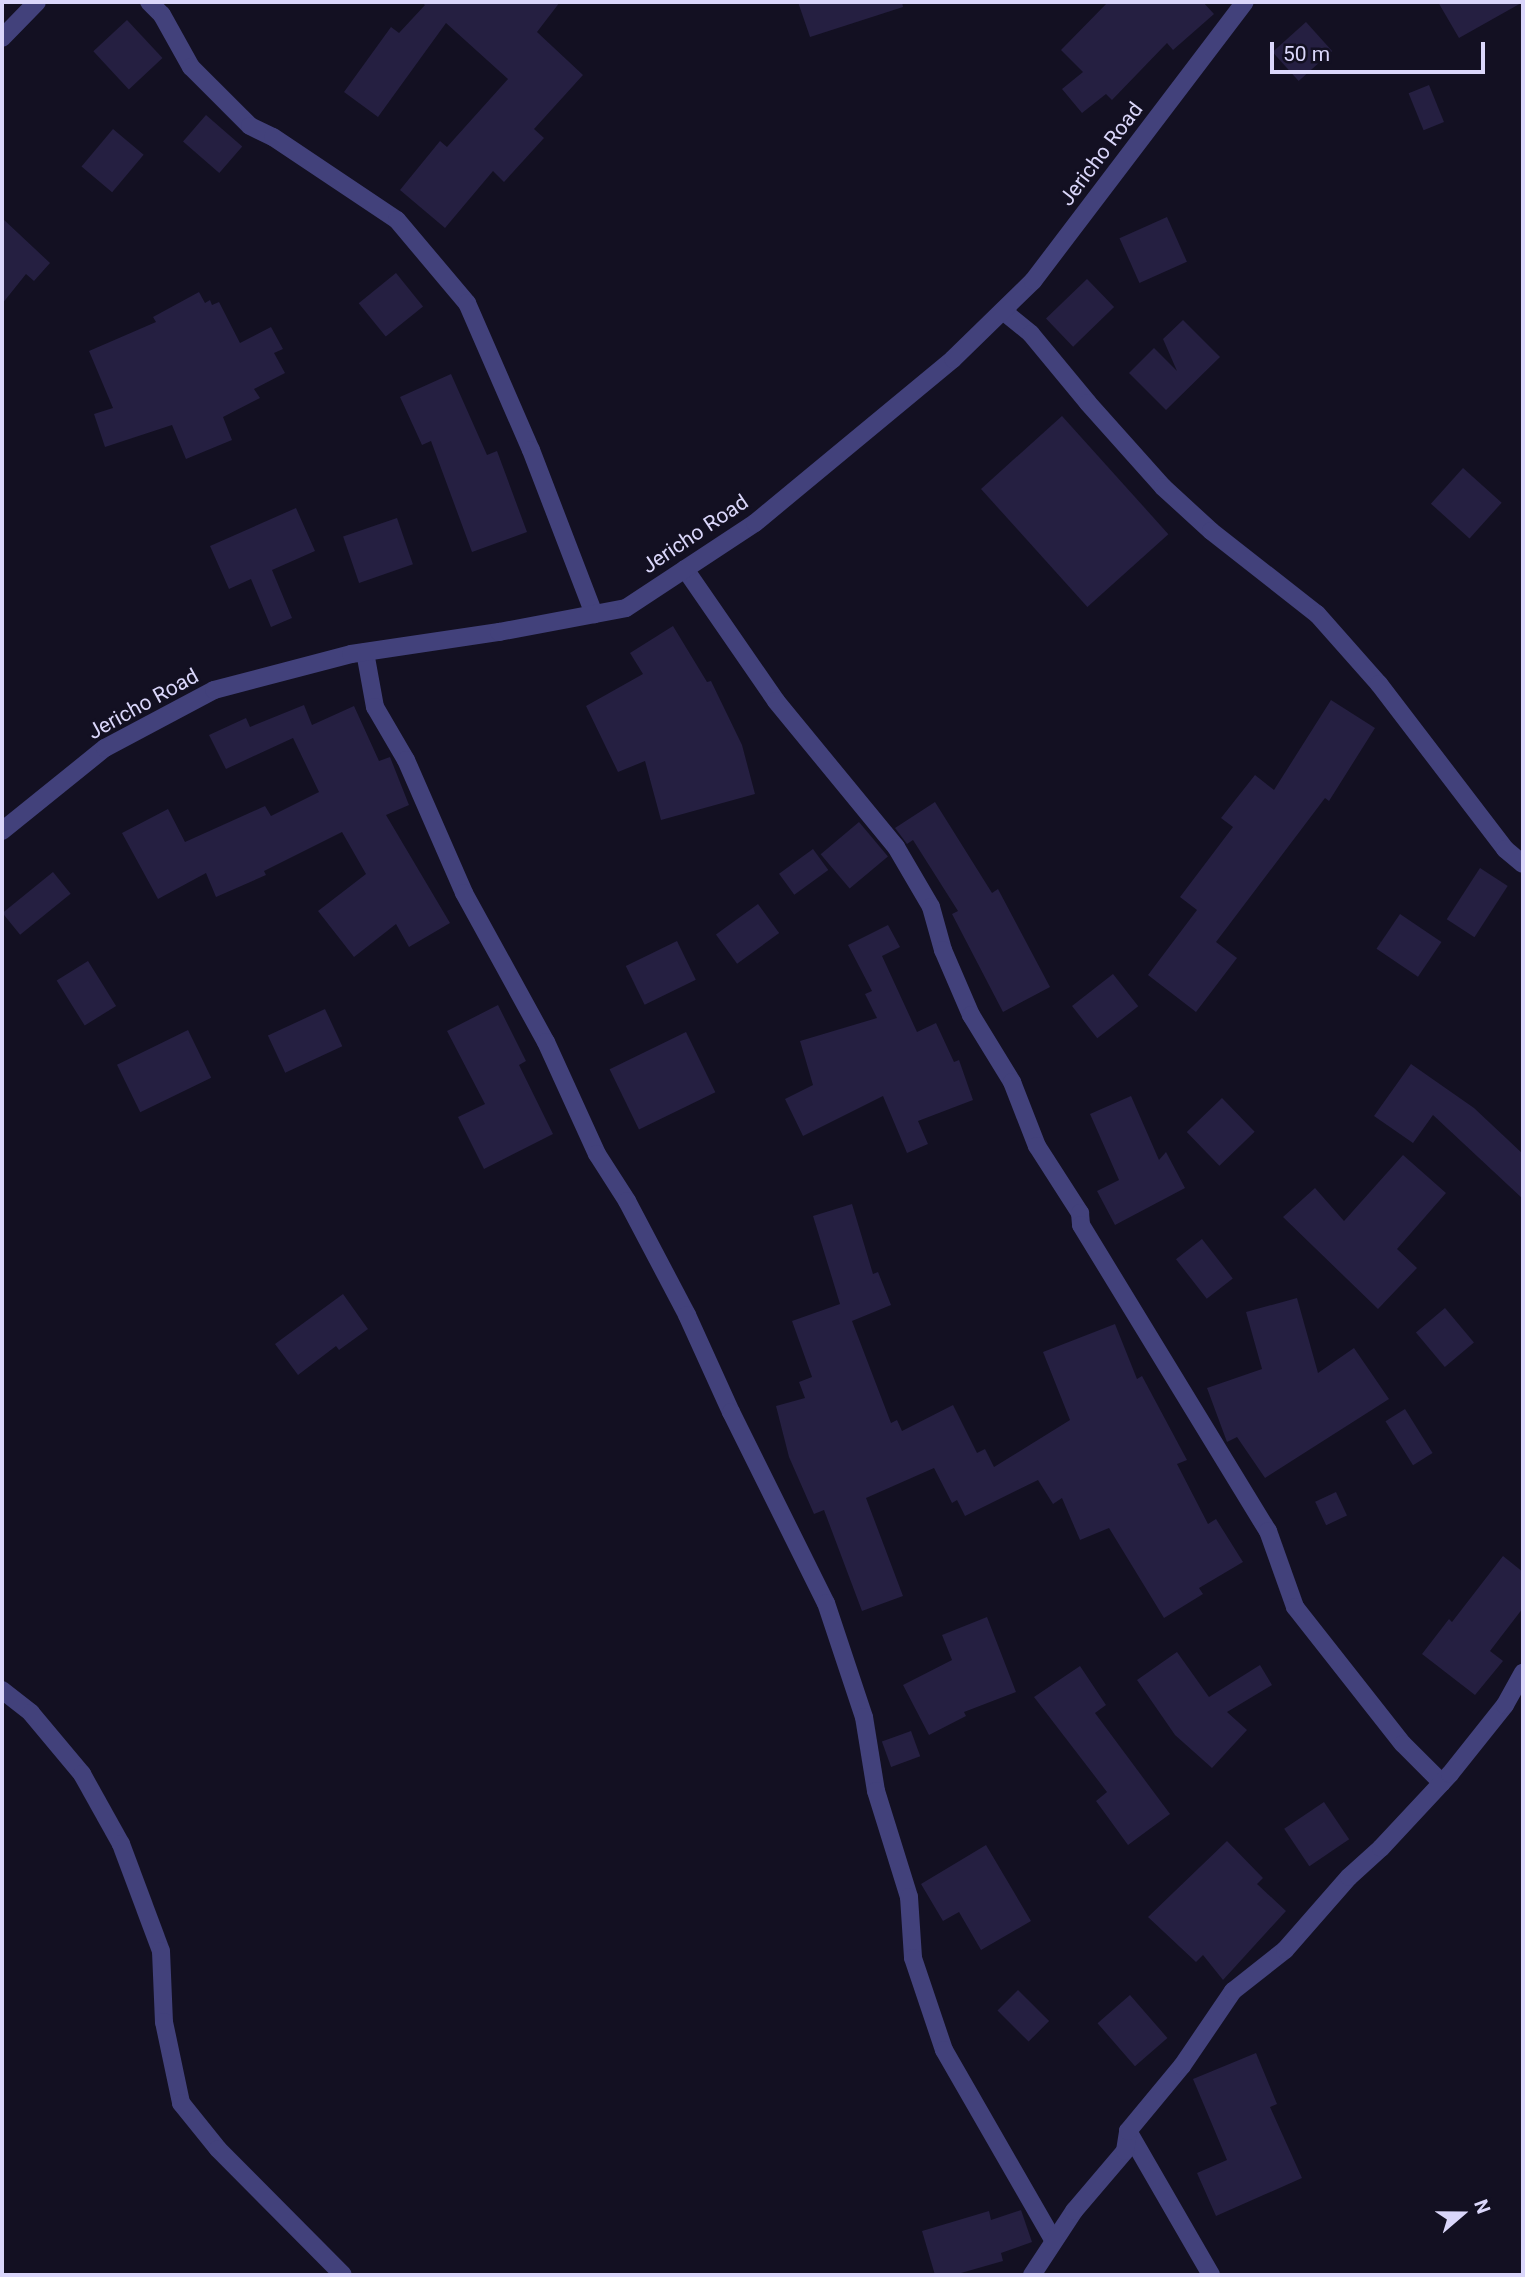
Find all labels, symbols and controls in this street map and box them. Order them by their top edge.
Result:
scale bar [1273,28,1488,72]
text: 50 m [1283,42,1330,66]
street label: Jericho Road [1054,97,1148,211]
street label: Jericho Road [637,489,753,579]
street label: Jericho Road [83,663,203,745]
north arrow [1427,2179,1497,2249]
text: N [1469,2196,1495,2217]

